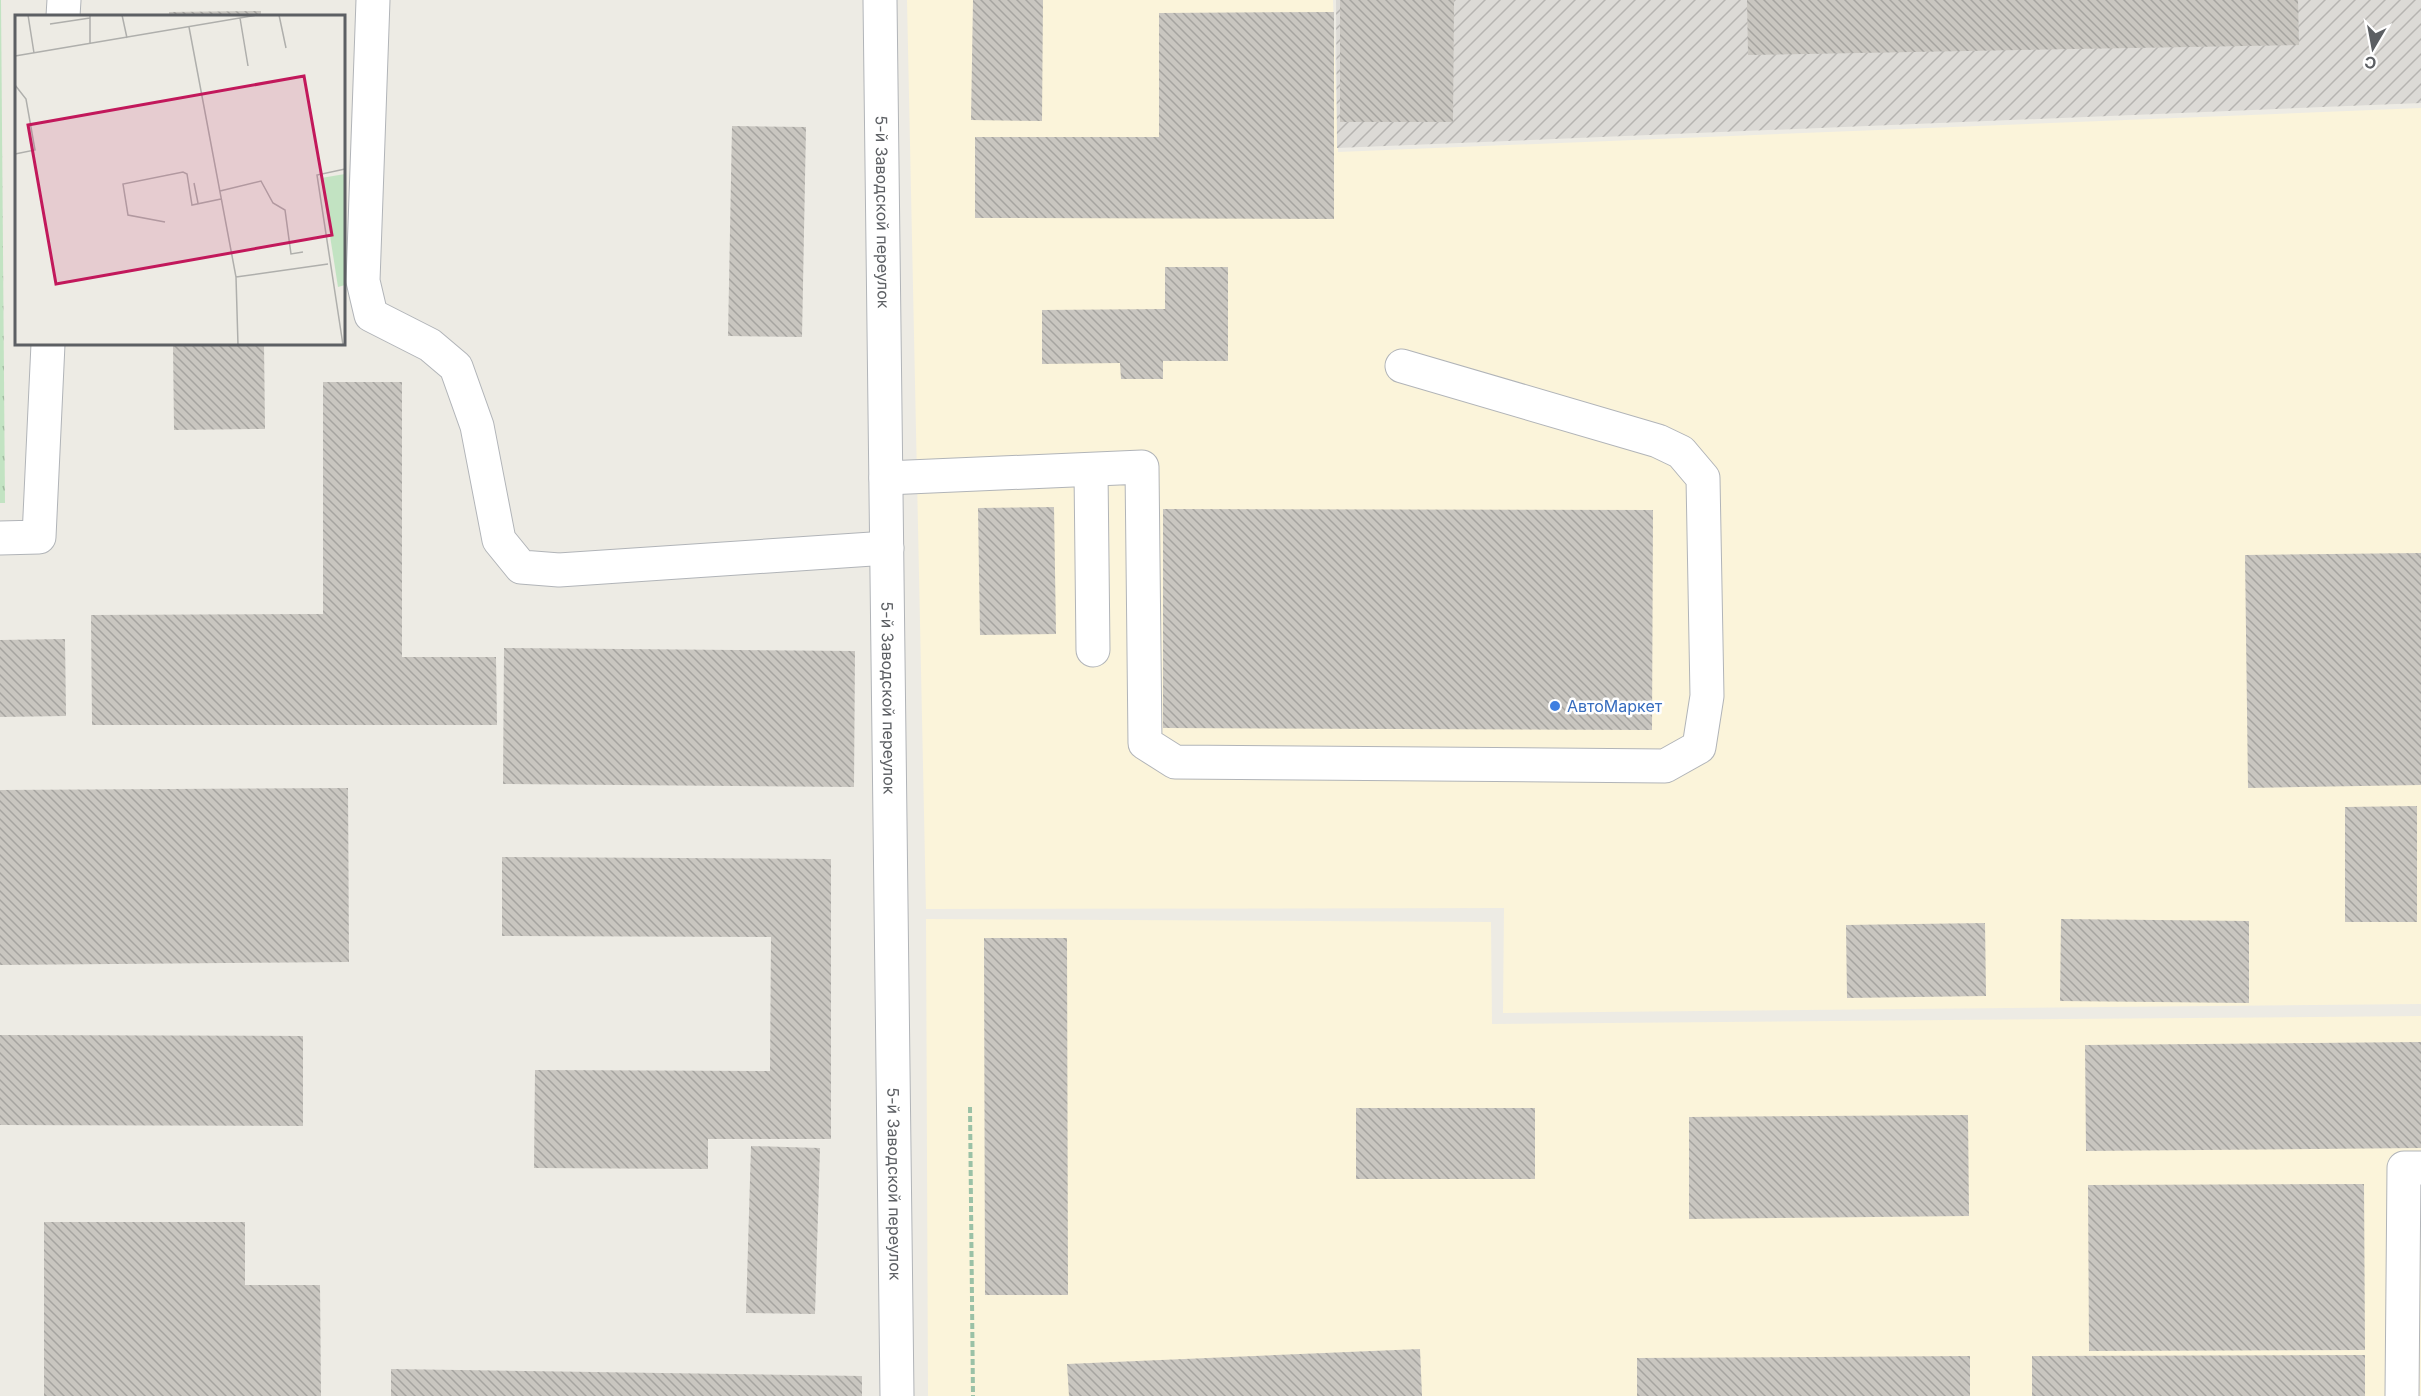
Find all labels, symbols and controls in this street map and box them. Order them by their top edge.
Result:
inset map [15,15,345,345]
north arrow [2343,18,2403,78]
text: С [2363,52,2378,74]
street label: 5-й Заводской переулок [871,115,894,309]
street label: 5-й Заводской переулок [877,601,900,795]
place label: АвтоМаркет [1567,696,1663,716]
marker: АвтоМаркет [1548,699,1562,713]
street label: 5-й Заводской переулок [883,1087,906,1281]

